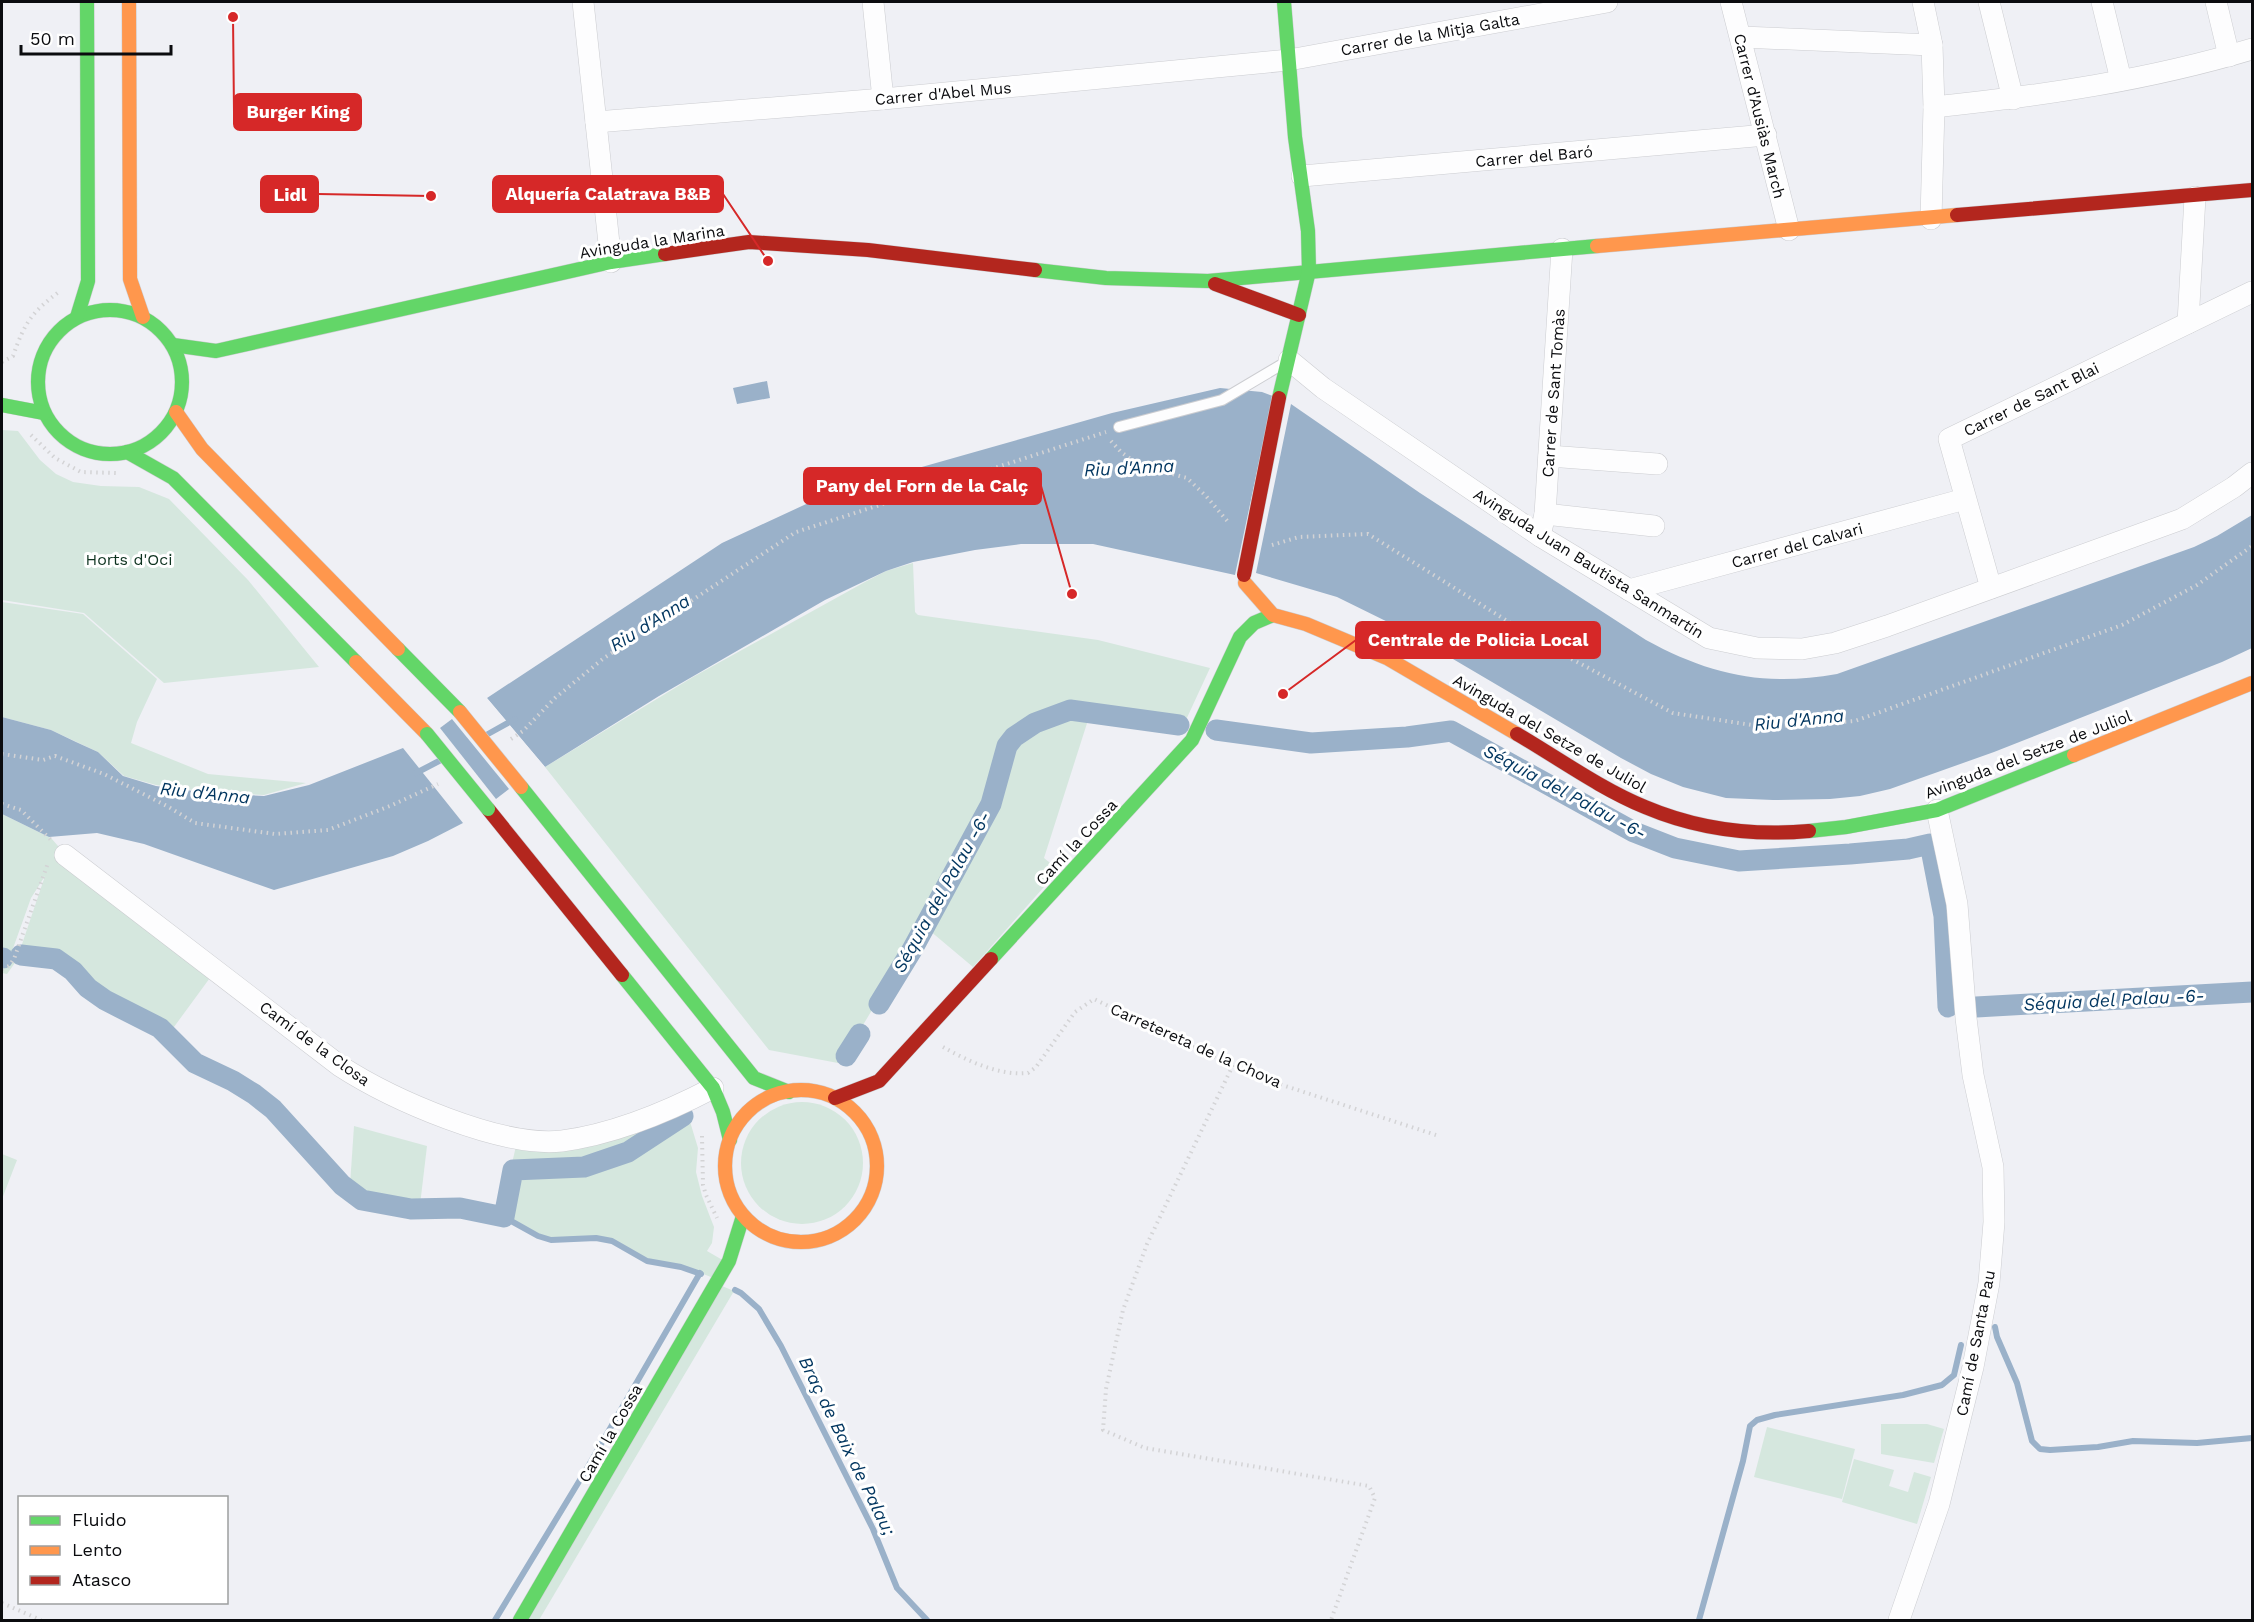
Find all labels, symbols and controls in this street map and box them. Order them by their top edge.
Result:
street label: Carrer de la Mitja Galta [1339,9,1521,60]
scale bar [21,18,171,56]
text: 50 m [30,28,75,49]
street label: Carrer d'Ausiàs March [1730,32,1789,201]
street label: Carrer d'Abel Mus [874,78,1012,109]
callout: Burger King [234,94,361,130]
text: Burger King [246,101,350,122]
street label: Carrer del Baró [1474,142,1594,171]
callout: Lidl [261,176,318,212]
callout: Alquería Calatrava B&B [493,176,723,212]
text: Alquería Calatrava B&B [505,183,711,204]
text: Lidl [273,184,307,205]
street label: Avinguda la Marina [578,221,726,262]
street label: Carrer de Sant Tomàs [1538,308,1569,478]
street label: Carrer de Sant Blai [1960,358,2102,440]
water label: Riu d'Anna [1083,455,1175,480]
callout: Pany del Forn de la Calç [804,468,1041,504]
text: Pany del Forn de la Calç [816,475,1028,496]
street label: Avinguda Juan Bautista Sanmartín [1470,484,1707,642]
street label: Carrer del Calvari [1729,519,1865,572]
park label: Horts d'Oci [86,550,172,569]
water label: Riu d'Anna [606,590,694,655]
callout: Centrale de Policia Local [1356,622,1600,658]
text: Centrale de Policia Local [1368,629,1588,650]
street label: Avinguda del Setze de Juliol [1450,670,1650,797]
water label: Riu d'Anna [1753,704,1845,735]
street label: Avinguda del Setze de Juliol [1922,706,2134,803]
water label: Séquia del Palau -6- [1480,740,1650,843]
water label: Riu d'Anna [159,777,251,808]
street label: Camí la Cossa [1032,795,1121,889]
water label: Séquia del Palau -6- [888,807,995,976]
water label: Séquia del Palau -6- [2023,984,2205,1015]
street label: Camí de la Closa [256,997,374,1090]
street label: Carretereta de la Chova [1107,999,1284,1092]
street label: Camí de Santa Pau [1952,1269,1999,1418]
water label: Braç de Baix de Palau; [795,1353,900,1539]
street label: Camí la Cossa [575,1381,646,1486]
legend [18,1496,228,1604]
text: Fluido [72,1509,126,1530]
text: Lento [72,1539,122,1560]
text: Atasco [72,1569,131,1590]

